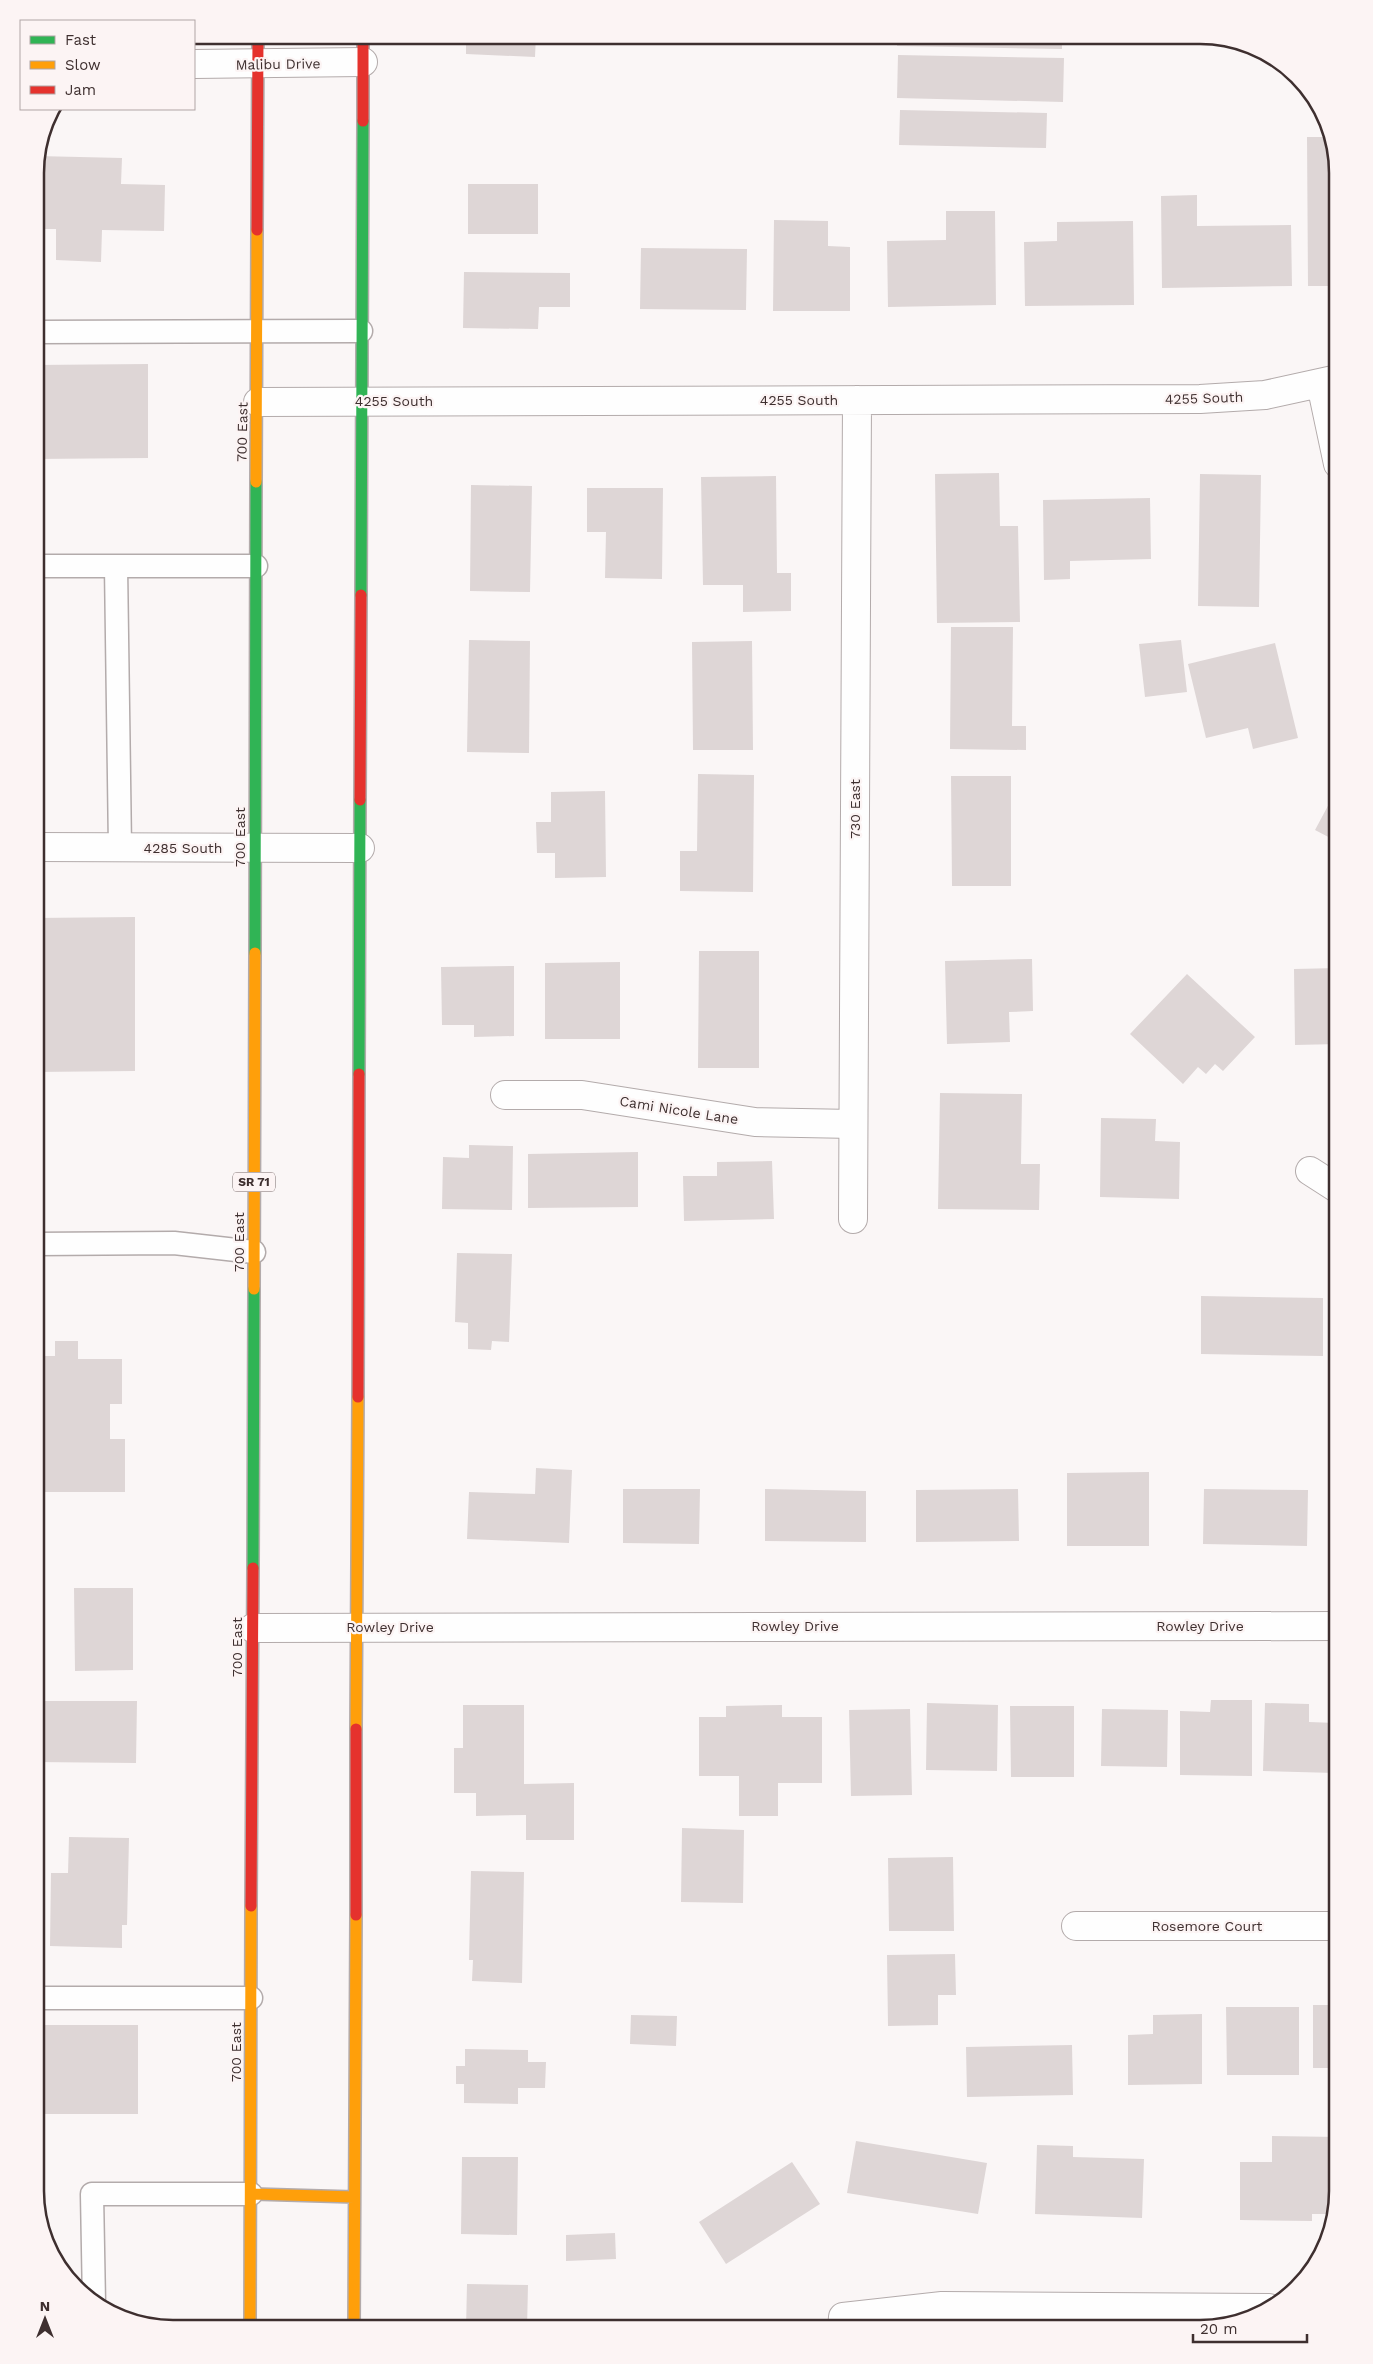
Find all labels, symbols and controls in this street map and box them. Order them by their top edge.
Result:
legend [20,20,195,110]
text: Fast [65,31,97,49]
street label: Malibu Drive [235,55,321,73]
text: Slow [65,56,101,74]
text: Jam [65,81,96,99]
street label: 4255 South [1165,389,1243,407]
street label: 4255 South [760,392,838,408]
street label: 4255 South [355,393,433,409]
street label: 700 East [233,402,251,462]
street label: 730 East [847,779,863,839]
street label: 700 East [232,807,248,867]
street label: 4285 South [144,840,222,856]
street label: Cami Nicole Lane [619,1093,739,1127]
road number: SR 71 [233,1172,275,1192]
street label: 700 East [231,1212,247,1272]
street label: 700 East [229,1617,245,1677]
street label: Rowley Drive [751,1618,839,1634]
street label: Rowley Drive [1156,1618,1244,1634]
street label: Rowley Drive [346,1619,434,1635]
street label: Rosemore Court [1152,1918,1263,1934]
street label: 700 East [228,2022,244,2082]
north arrow [20,2294,70,2344]
text: N [40,2298,50,2314]
scale bar [1193,2312,1307,2344]
text: 20 m [1200,2320,1238,2338]

